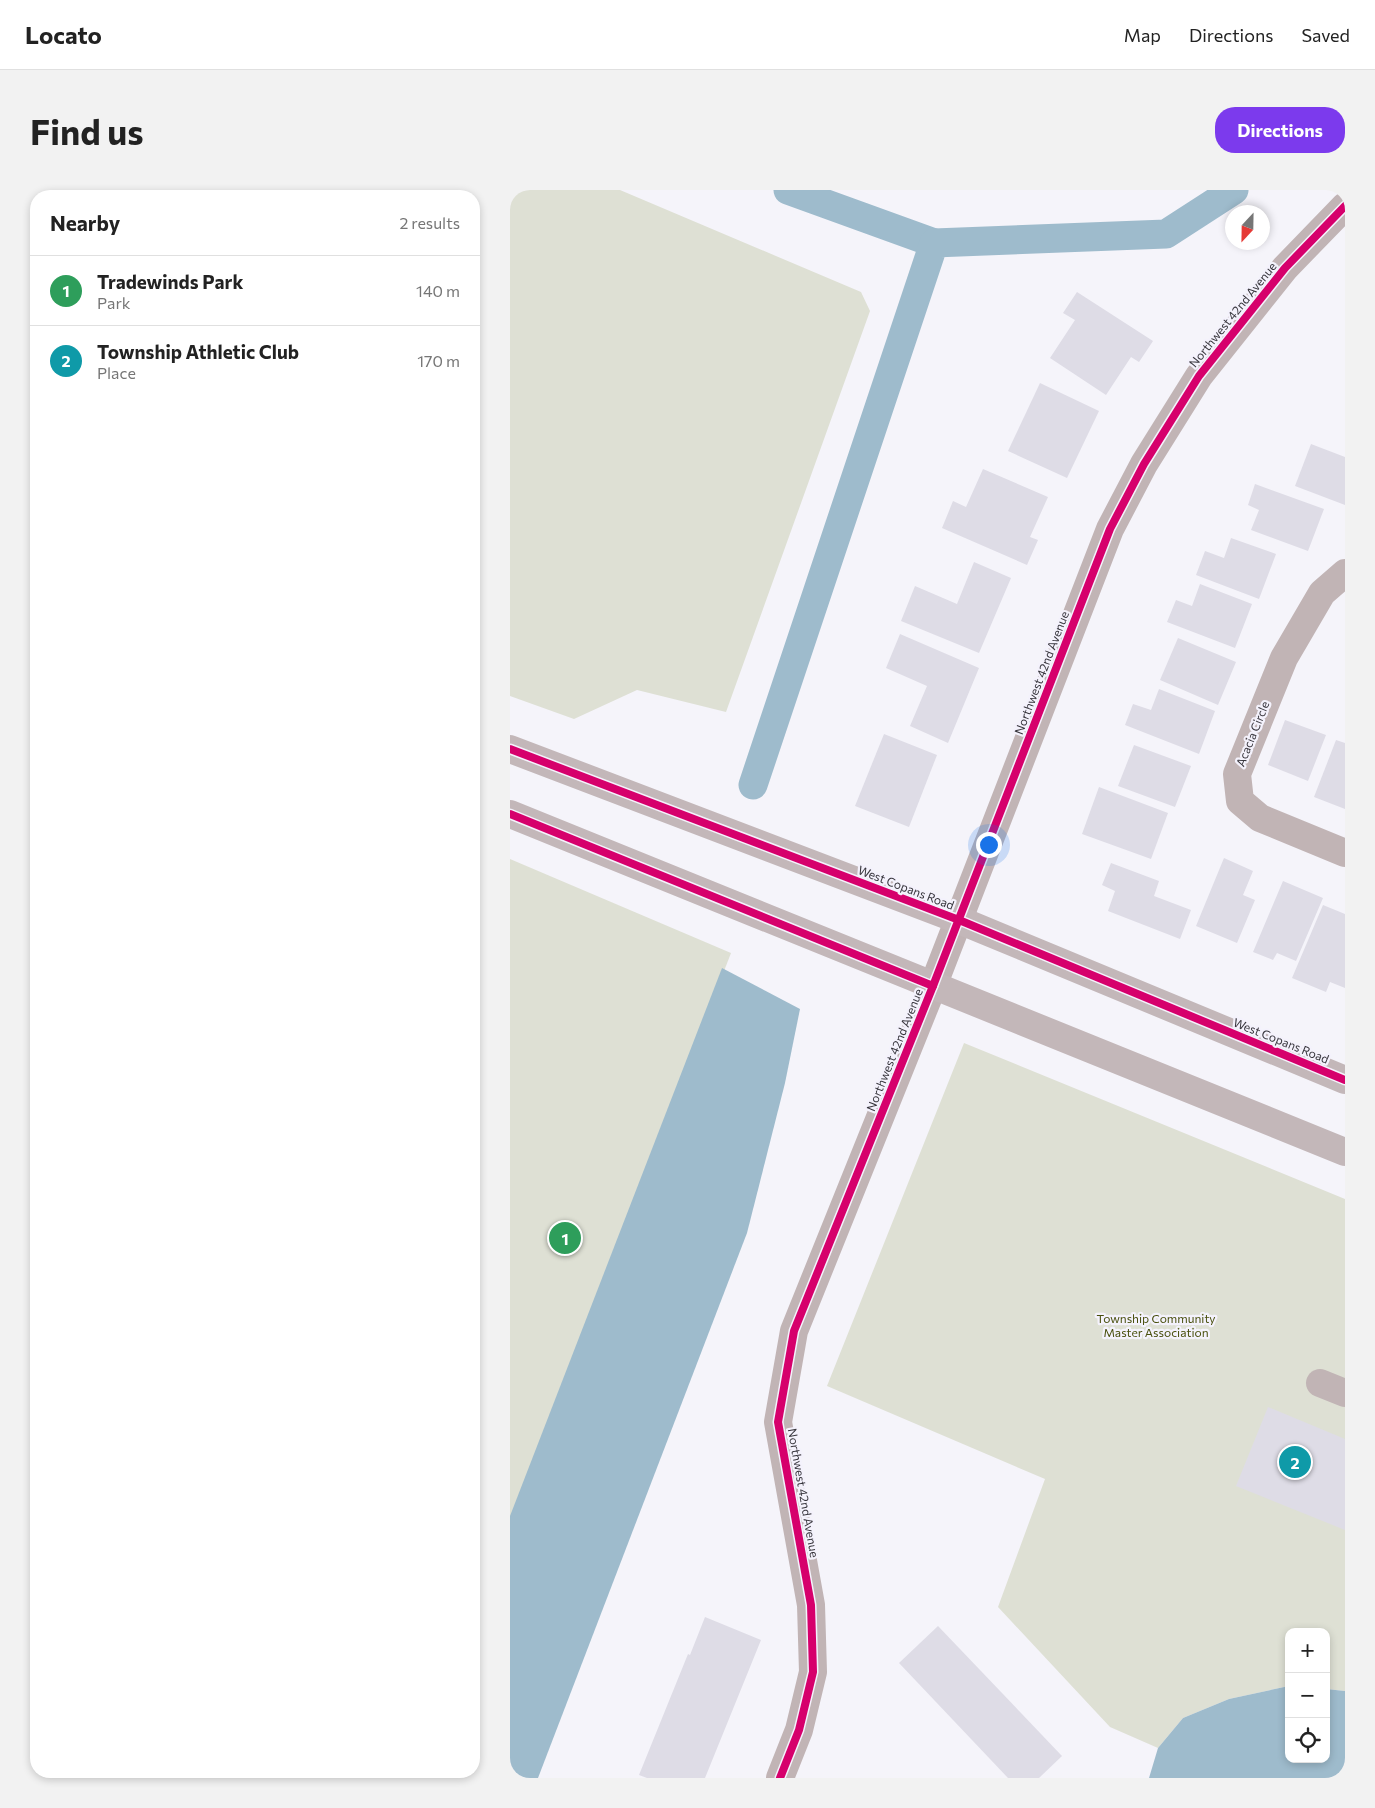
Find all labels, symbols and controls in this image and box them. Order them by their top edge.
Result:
text: Locato [25,20,102,49]
text: Map [1124,24,1161,46]
text: Directions [1189,24,1273,46]
text: Saved [1301,24,1350,46]
button: Directions [1215,107,1345,153]
text: Find us [30,109,144,152]
north arrow [1225,205,1270,250]
text: Nearby [50,210,120,235]
text: 2 results [399,213,460,232]
street label: Northwest 42nd Avenue [1186,259,1279,370]
text: Tradewinds Park [97,270,243,293]
text: 1 [62,281,70,300]
text: 140 m [416,281,460,300]
text: Park [97,293,130,312]
text: Township Athletic Club [97,340,299,363]
text: 2 [61,351,71,370]
text: 170 m [417,351,460,370]
text: Place [97,363,136,382]
street label: Northwest 42nd Avenue [1011,609,1071,736]
street label: Acacia Circle [1233,699,1271,768]
your location [976,832,1002,858]
street label: West Copans Road [856,862,956,912]
street label: Northwest 42nd Avenue [863,986,925,1113]
street label: West Copans Road [1232,1015,1331,1066]
pin: 1 [549,1219,581,1257]
park label: Township Community Master Association [1096,1311,1216,1339]
street label: Northwest 42nd Avenue [786,1427,822,1558]
pin: 2 [1279,1443,1311,1481]
map controls [1285,1628,1330,1763]
button: + [1285,1628,1330,1673]
button: − [1285,1673,1330,1718]
button: locate [1285,1718,1330,1763]

